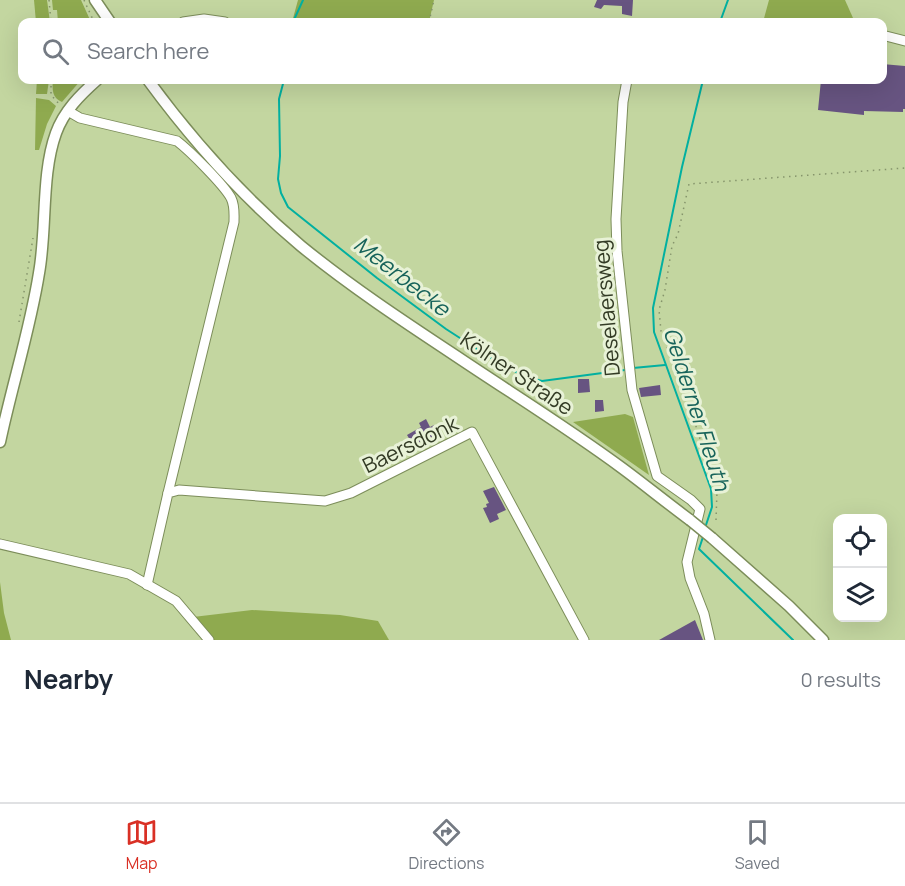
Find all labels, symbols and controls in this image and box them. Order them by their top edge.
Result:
search box [18,18,887,84]
icon: search [39,35,72,68]
text: Search here [87,36,209,66]
water label: Meerbecke [348,229,457,324]
street label: Deselaersweg [586,239,626,377]
water label: Gelderner Fleuth [657,324,738,495]
street label: Kölner Straße [455,325,579,421]
street label: Baersdonk [358,409,463,479]
map controls [833,514,887,622]
button: locate [833,514,887,568]
button: layers [833,568,887,622]
text: Nearby [24,661,113,697]
text: 0 results [801,666,881,693]
tab: Map [125,816,158,874]
tab: Directions [409,816,484,874]
tab: Saved [735,816,780,874]

